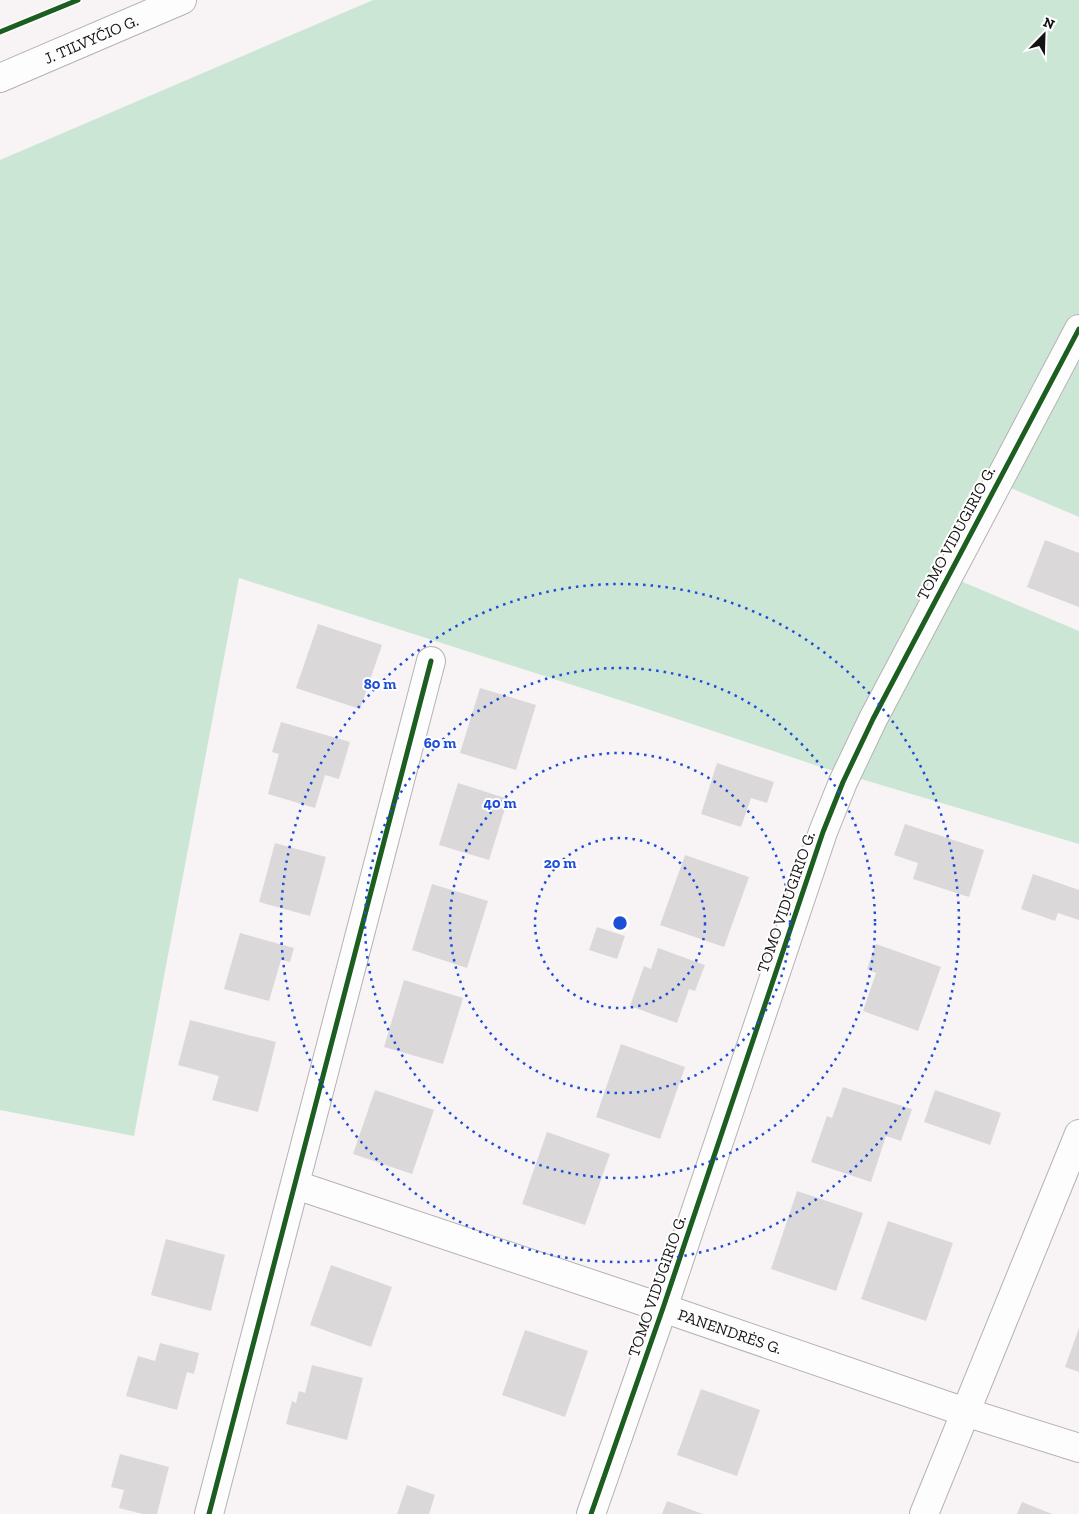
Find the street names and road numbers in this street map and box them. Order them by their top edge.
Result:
street label: J. TILVYČIO G. [41,10,141,68]
street label: TOMO VIDUGIRIO G. [913,463,999,603]
street label: TOMO VIDUGIRIO G. [753,829,819,975]
street label: TOMO VIDUGIRIO G. [624,1213,690,1359]
street label: PANENDRĖS G. [676,1304,785,1358]

